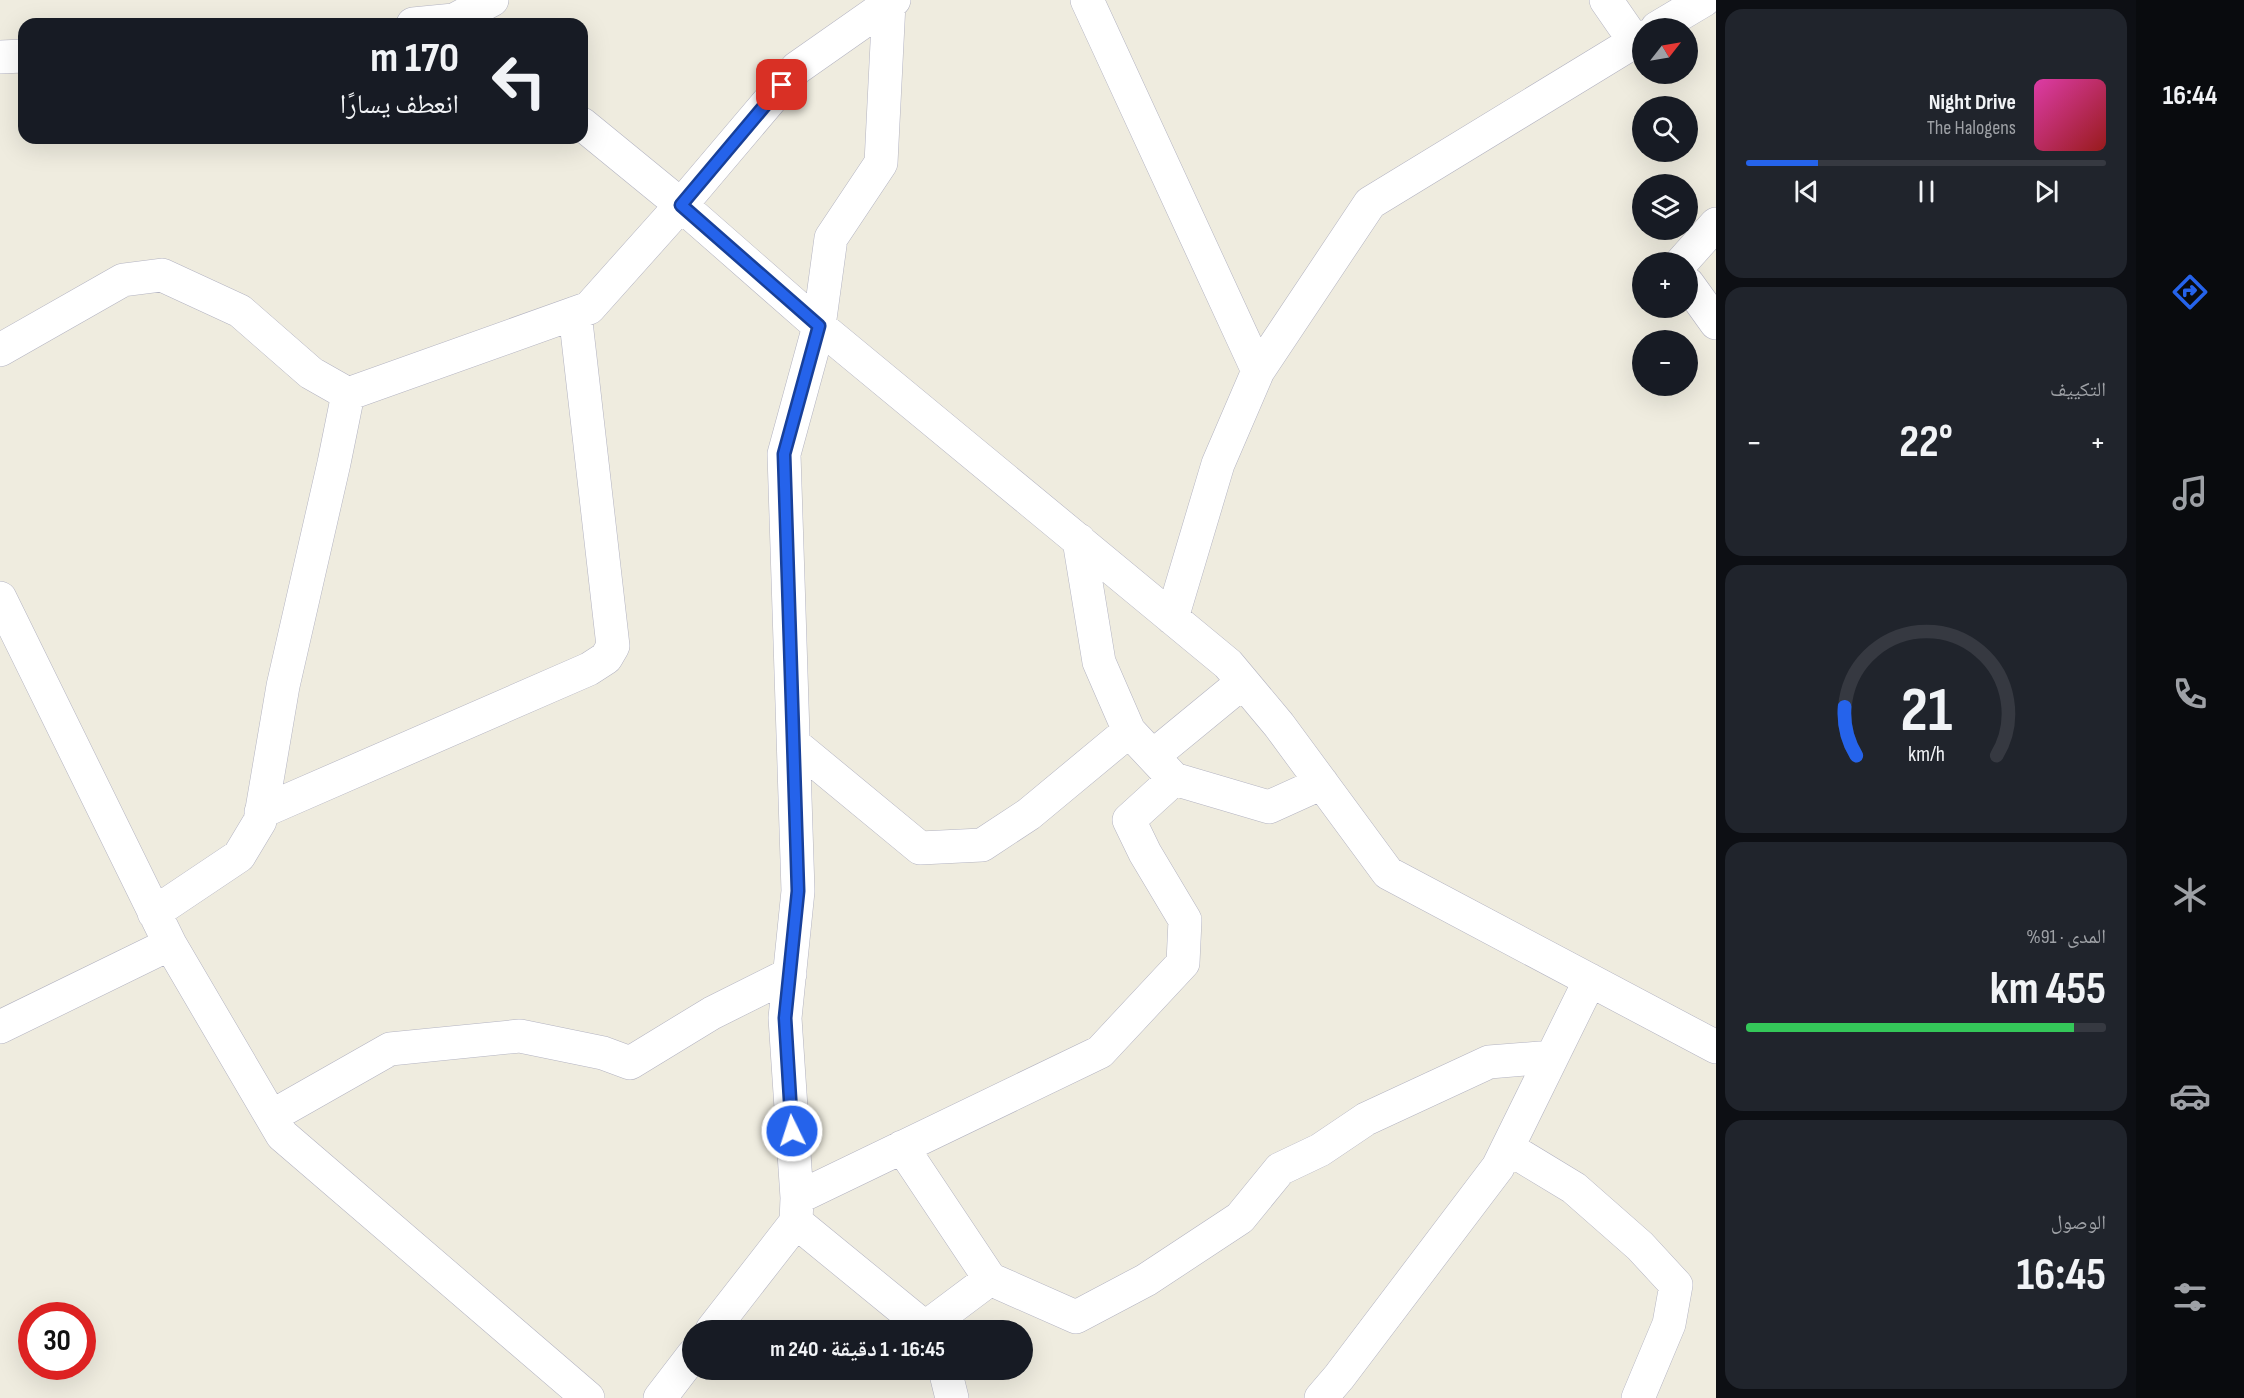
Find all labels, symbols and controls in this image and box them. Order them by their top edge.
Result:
north arrow [1632,18,1698,84]
map controls [1632,18,1698,396]
text: 170 m [370,33,459,84]
icon: left [480,42,558,120]
pin [756,59,807,110]
icon: arrive [765,68,798,101]
text: 16:44 [2163,80,2217,112]
text: انعطف يسارًا [340,89,459,121]
text: Night Drive [1929,89,2016,116]
button: search [1632,96,1698,162]
text: The Halogens [1927,116,2016,140]
button: layers [1632,174,1698,240]
icon: previous [1790,175,1823,208]
icon: pause [1910,175,1943,208]
icon: next [2030,175,2063,208]
button: + [1632,252,1698,318]
icon: directions [2169,271,2211,313]
button: − [1632,330,1698,396]
text: التكييف [2050,378,2106,402]
text: 22° [1899,415,1953,470]
text: − [1746,423,1762,463]
text: + [2090,423,2106,463]
icon: music [2169,472,2211,514]
icon: phone [2169,673,2211,715]
text: 21 [1900,674,1952,749]
text: km/h [1907,742,1945,767]
icon: climate [2169,874,2211,916]
text: المدى · 91% [2026,925,2106,949]
text: 455 km [1990,962,2106,1017]
icon: car [2169,1075,2211,1117]
position arrow [760,1099,824,1163]
text: الوصول [2051,1211,2106,1235]
text: 16:45 [2016,1248,2106,1303]
icon: filters [2169,1276,2211,1318]
speed limit sign: 30 [18,1302,96,1380]
text: 16:45 · 1 دقيقة · 240 m [770,1336,945,1363]

